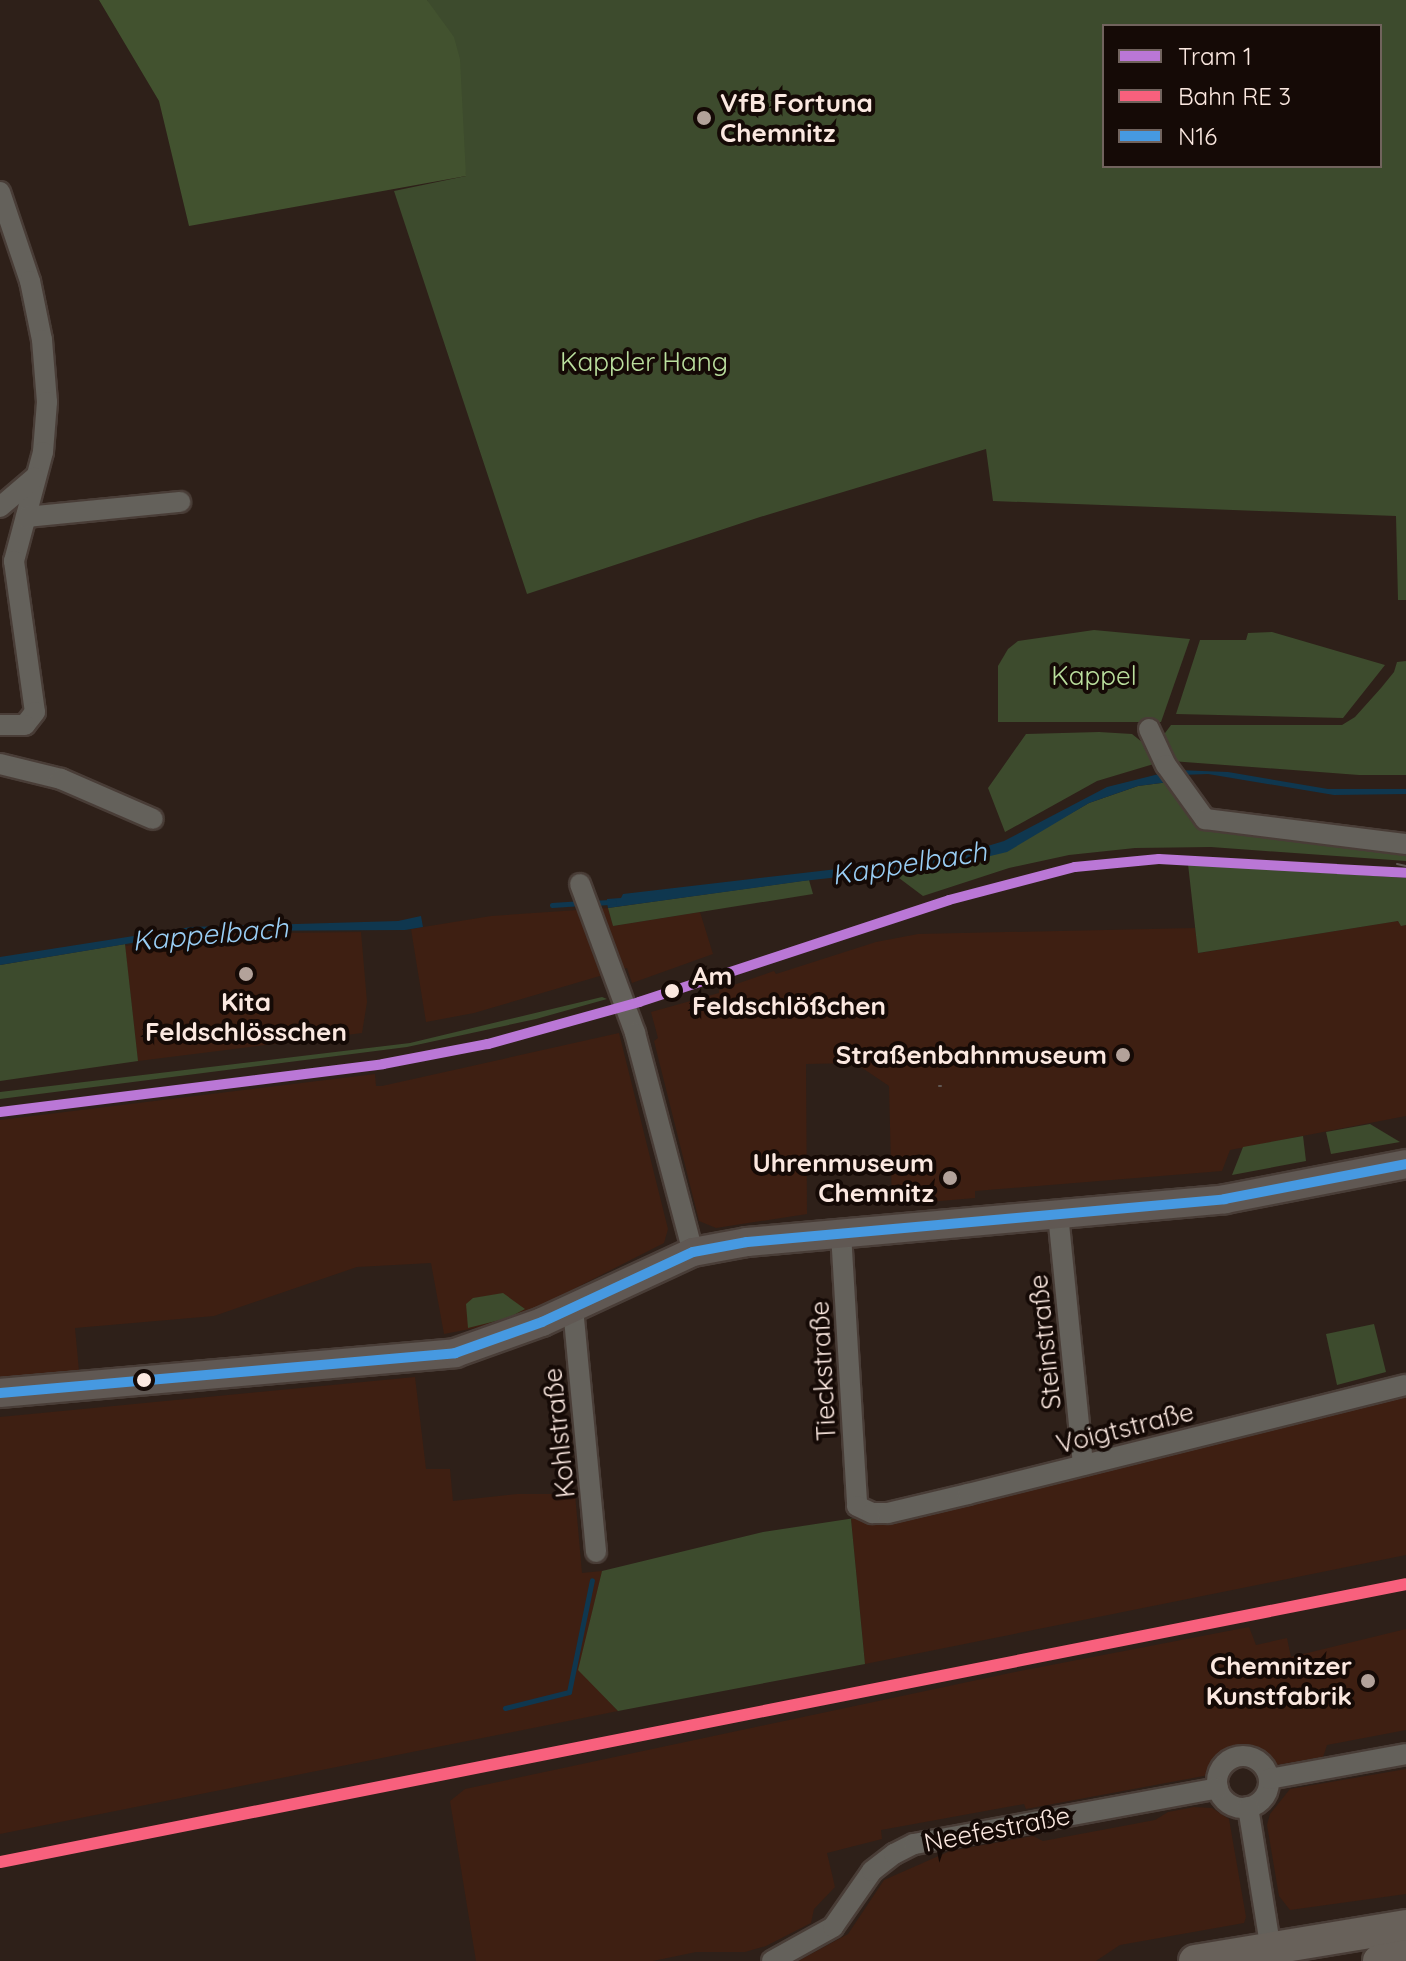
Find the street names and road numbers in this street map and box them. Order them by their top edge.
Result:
street label: Steinstraße [1022,1273,1068,1411]
street label: Tieckstraße [804,1300,842,1442]
street label: Kohlstraße [537,1367,581,1499]
street label: Voigtstraße [1053,1396,1197,1460]
street label: Neefestraße [921,1800,1073,1858]

